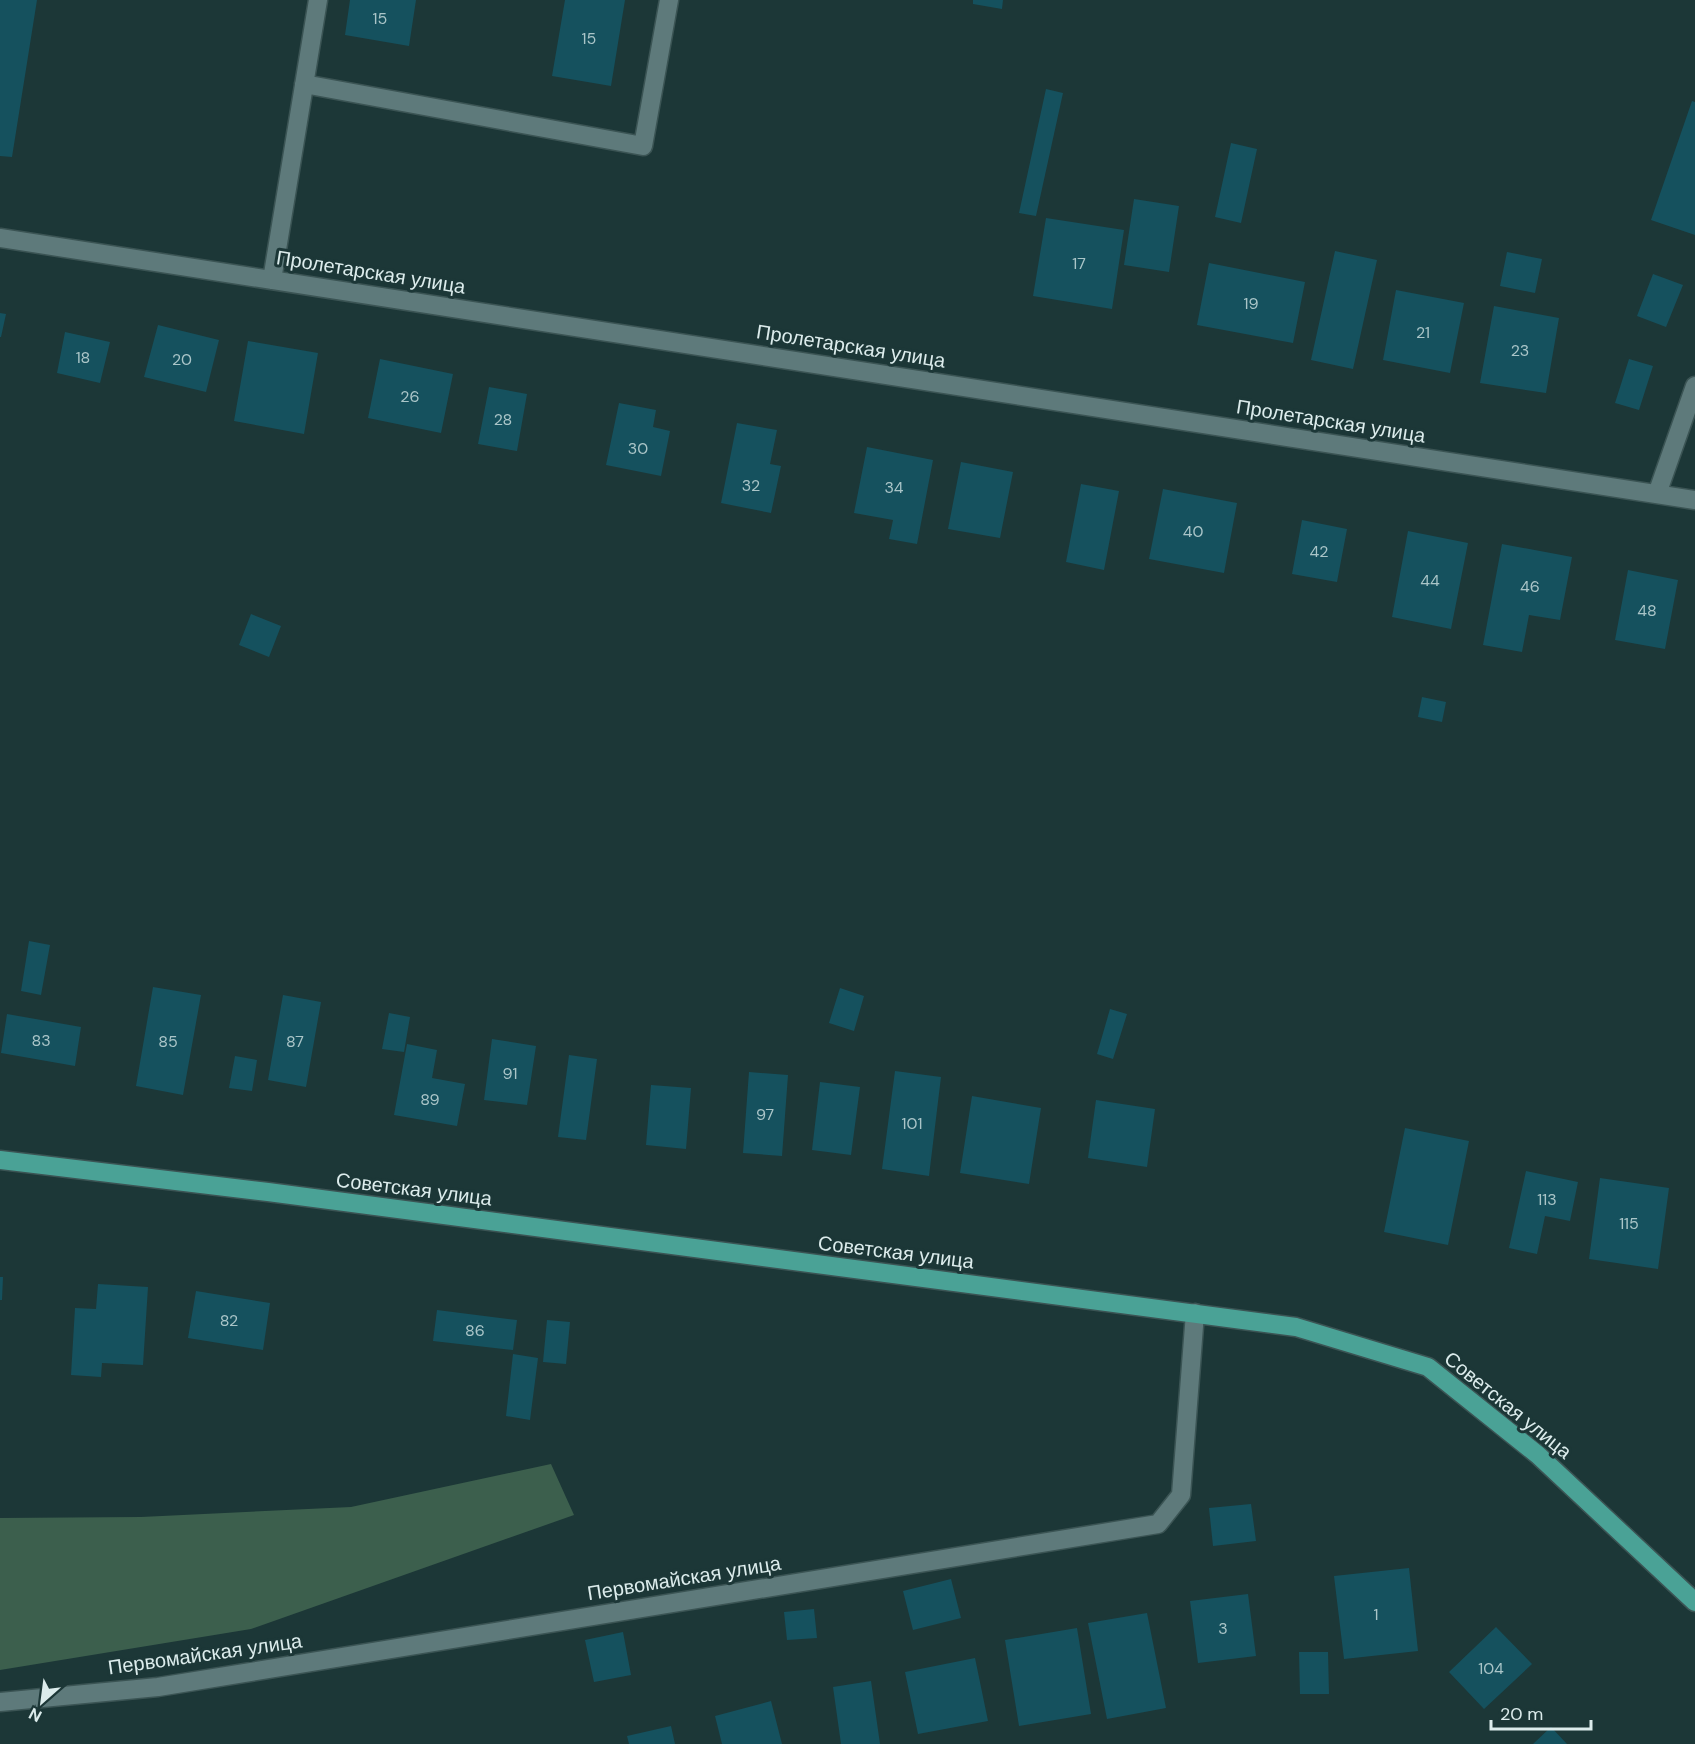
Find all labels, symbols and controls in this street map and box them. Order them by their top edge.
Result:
house number: 15 [373,8,387,29]
house number: 15 [582,28,596,49]
street label: Пролетарская улица [275,244,468,300]
house number: 17 [1072,253,1086,274]
house number: 19 [1243,293,1259,314]
street label: Пролетарская улица [755,318,948,374]
house number: 21 [1416,322,1430,343]
house number: 23 [1511,340,1529,361]
house number: 18 [76,347,90,368]
house number: 20 [172,349,192,370]
house number: 26 [400,386,420,407]
street label: Пролетарская улица [1235,393,1428,449]
house number: 28 [494,409,512,430]
house number: 30 [628,438,648,459]
house number: 32 [742,475,760,496]
house number: 34 [884,477,904,498]
house number: 40 [1183,521,1203,542]
house number: 42 [1310,541,1328,562]
house number: 44 [1420,570,1440,591]
house number: 46 [1520,576,1540,597]
house number: 48 [1637,600,1657,621]
house number: 83 [31,1030,51,1051]
house number: 85 [158,1031,178,1052]
house number: 87 [286,1031,304,1052]
house number: 91 [503,1063,517,1084]
house number: 89 [420,1089,440,1110]
house number: 97 [756,1104,774,1125]
house number: 101 [902,1113,922,1134]
street label: Советская улица [335,1167,494,1212]
house number: 113 [1537,1189,1557,1210]
house number: 115 [1619,1213,1639,1234]
street label: Советская улица [817,1230,976,1275]
house number: 82 [220,1310,238,1331]
house number: 86 [465,1320,485,1341]
street label: Советская улица [1439,1346,1578,1465]
street label: Первомайская улица [585,1550,784,1606]
house number: 1 [1374,1604,1379,1625]
house number: 3 [1218,1618,1228,1639]
street label: Первомайская улица [106,1627,305,1680]
house number: 104 [1478,1658,1504,1679]
north arrow [12,1672,72,1732]
scale bar [1491,1693,1592,1731]
text: 20 m [1500,1702,1543,1726]
text: N [25,1703,45,1727]

